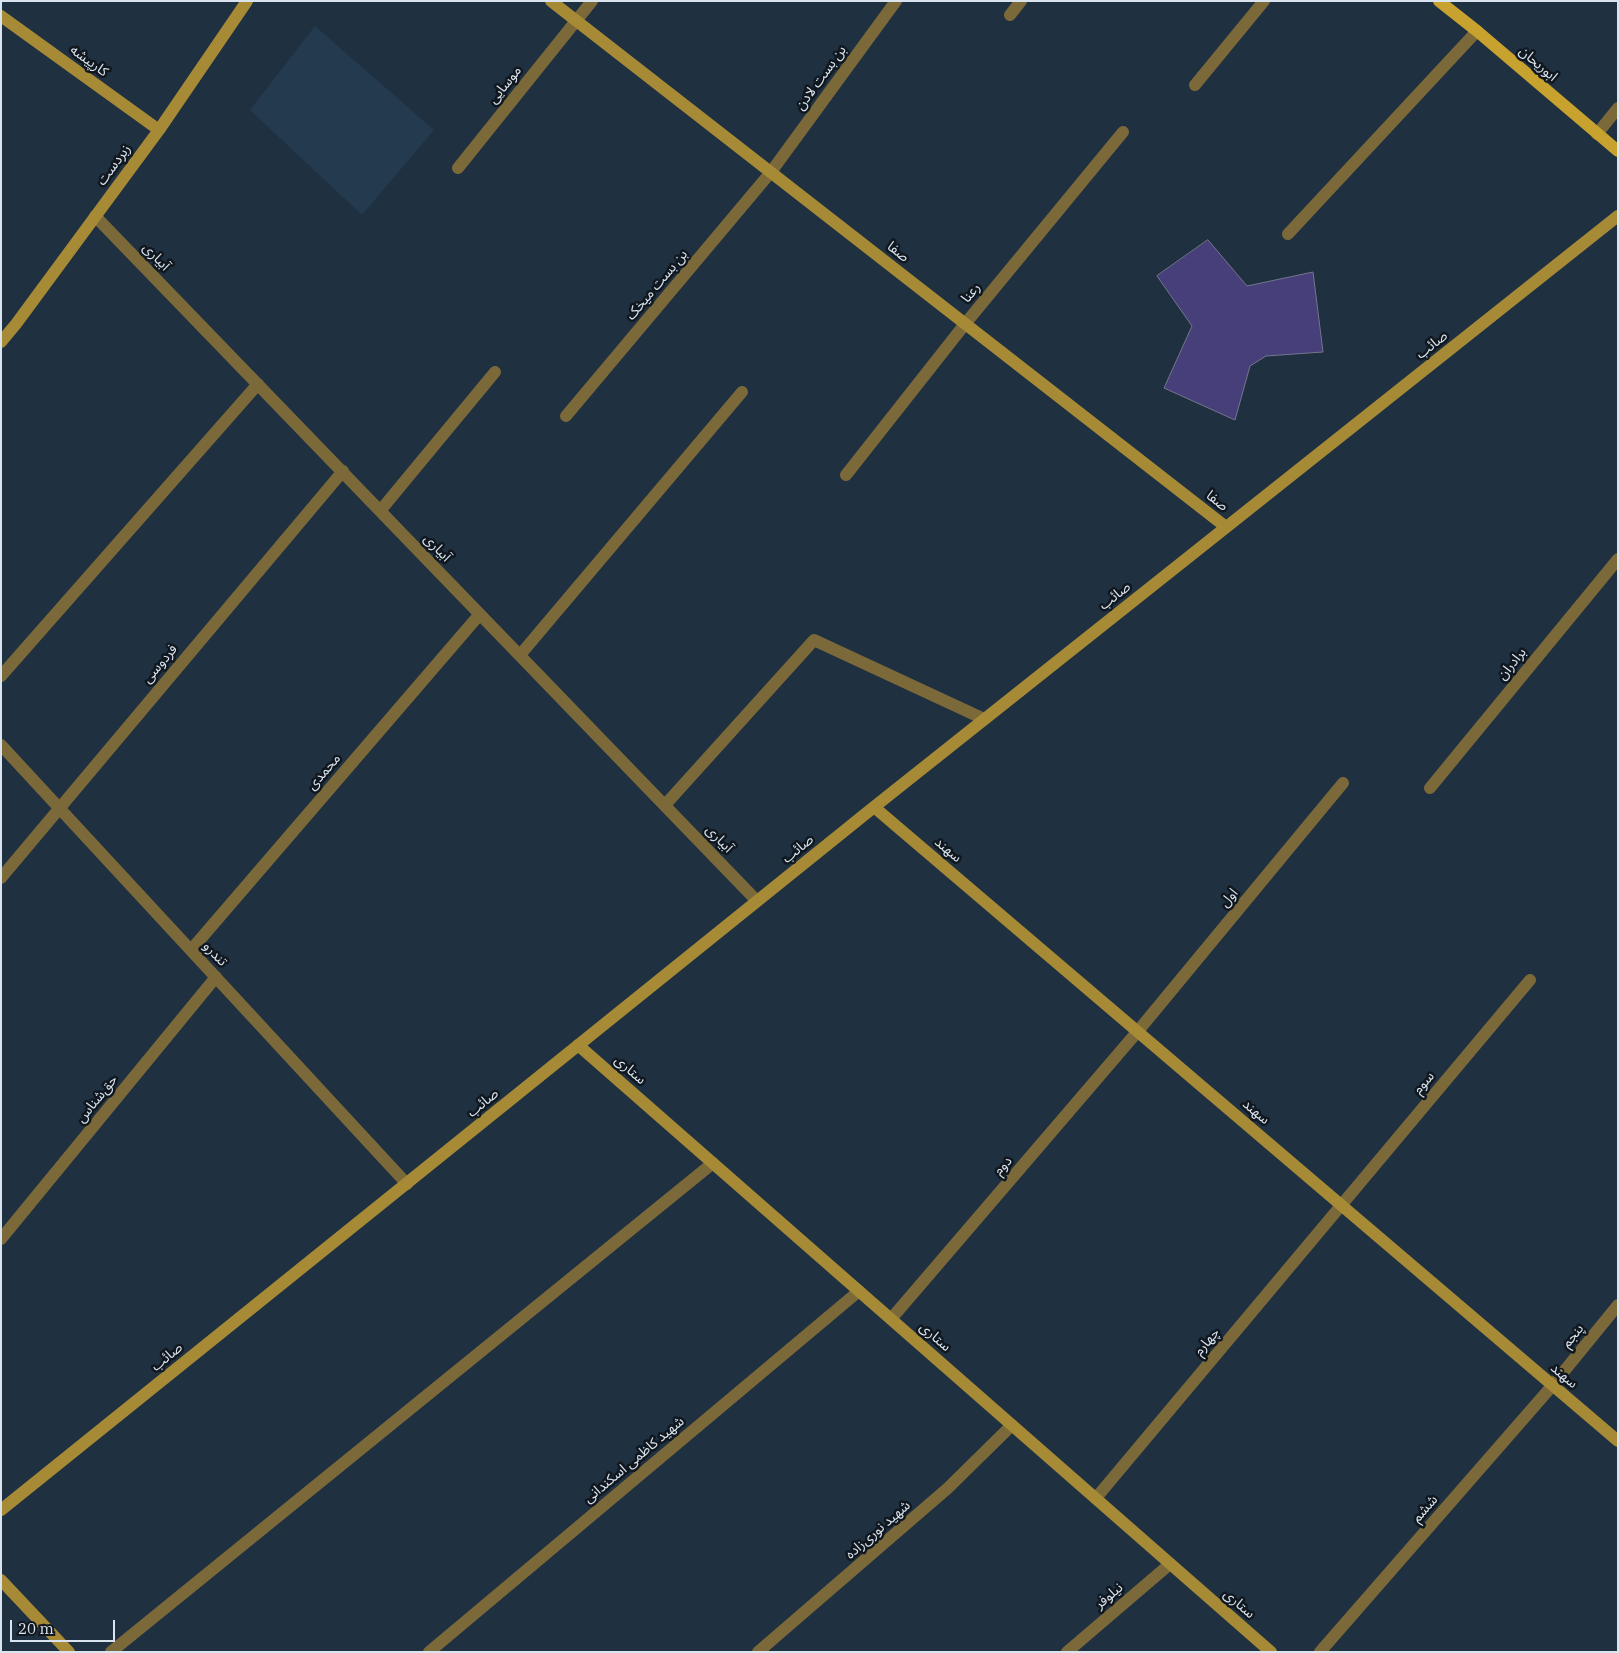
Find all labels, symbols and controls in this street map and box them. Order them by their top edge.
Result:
street label: کارپیشه [67,42,111,80]
street label: بن بست لادن [792,42,850,114]
street label: ابوریحان [1515,43,1561,85]
street label: موسایی [485,63,525,107]
street label: زبردست [94,141,134,189]
street label: صفا [884,238,912,266]
street label: آبیاری [139,240,173,274]
street label: بن بست میخک [623,246,691,324]
street label: رعنا [958,280,984,306]
street label: صائب [1413,327,1451,363]
street label: صفا [1203,487,1231,515]
street label: آبیاری [420,531,454,565]
street label: صائب [1096,578,1134,614]
street label: فردوسی [139,641,181,687]
street label: برادران [1494,644,1530,684]
street label: محمدی [304,750,344,794]
street label: آبیاری [702,822,736,856]
street label: صائب [779,831,817,867]
street label: سهند [931,834,965,866]
street label: اول [1216,885,1242,911]
street label: تندرو [199,938,231,970]
street label: ستاری [611,1052,649,1088]
street label: سوم [1410,1068,1438,1098]
street label: حق‌شناس [73,1072,121,1126]
street label: صائب [464,1085,502,1121]
street label: سهند [1239,1096,1273,1128]
street label: دوم [990,1153,1016,1179]
street label: ستاری [916,1319,954,1355]
street label: پنجم [1558,1321,1588,1351]
street label: چهارم [1191,1325,1223,1359]
street label: صائب [148,1339,186,1375]
street label: سهند [1547,1360,1581,1392]
street label: شهید کاظمی اسکندانی [580,1413,688,1507]
street label: ششم [1409,1492,1441,1526]
street label: شهید نوری‌زاده [842,1497,914,1563]
street label: نیلوفر [1091,1579,1127,1613]
street label: ستاری [1220,1586,1258,1622]
scale bar [12,1610,118,1642]
text: 20 m [18,1619,54,1638]

